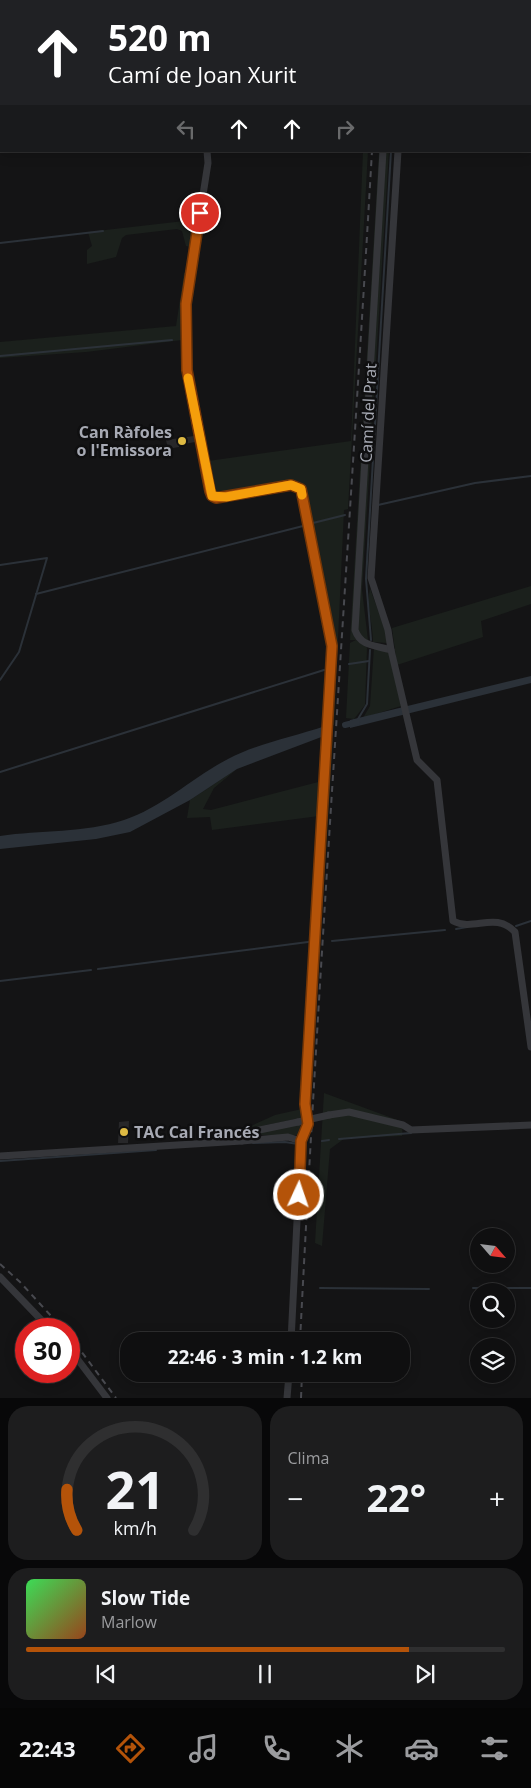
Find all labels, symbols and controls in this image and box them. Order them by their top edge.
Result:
text: 520 m [108,14,212,61]
icon: ahead [25,20,90,85]
text: Camí de Joan Xurit [108,59,296,89]
icon: left [172,115,200,143]
icon: ahead [225,115,253,143]
icon: ahead [278,115,306,143]
icon: right [331,115,359,143]
pin [179,192,221,234]
icon: arrive [186,199,214,227]
street label: Camí del Prat [354,362,382,463]
place label: Can Ràfoles o l'Emissora [77,421,172,461]
marker: Can Ràfoles o l'Emissora [176,435,188,447]
place label: TAC Cal Francés [134,1121,259,1143]
marker: TAC Cal Francés [118,1126,130,1138]
position arrow [272,1168,324,1220]
north arrow [470,1228,515,1272]
map controls [470,1228,515,1383]
button: search [470,1283,515,1328]
speed limit sign: 30 [15,1318,80,1383]
button: layers [470,1338,515,1383]
text: 22:46 · 3 min · 1.2 km [168,1344,362,1370]
text: Clima [288,1447,329,1469]
text: 21 [105,1453,164,1524]
text: 22° [366,1471,426,1523]
text: − [288,1479,304,1517]
text: + [489,1479,505,1517]
text: km/h [113,1516,156,1540]
text: Slow Tide [101,1585,190,1611]
text: Marlow [101,1611,157,1633]
icon: previous [92,1660,120,1688]
icon: pause [251,1660,279,1688]
icon: next [411,1660,439,1688]
icon: directions [113,1731,148,1766]
icon: music [186,1731,221,1766]
icon: phone [259,1731,294,1766]
icon: climate [332,1731,367,1766]
icon: car [404,1731,439,1766]
icon: filters [477,1731,512,1766]
text: 22:43 [19,1733,75,1763]

